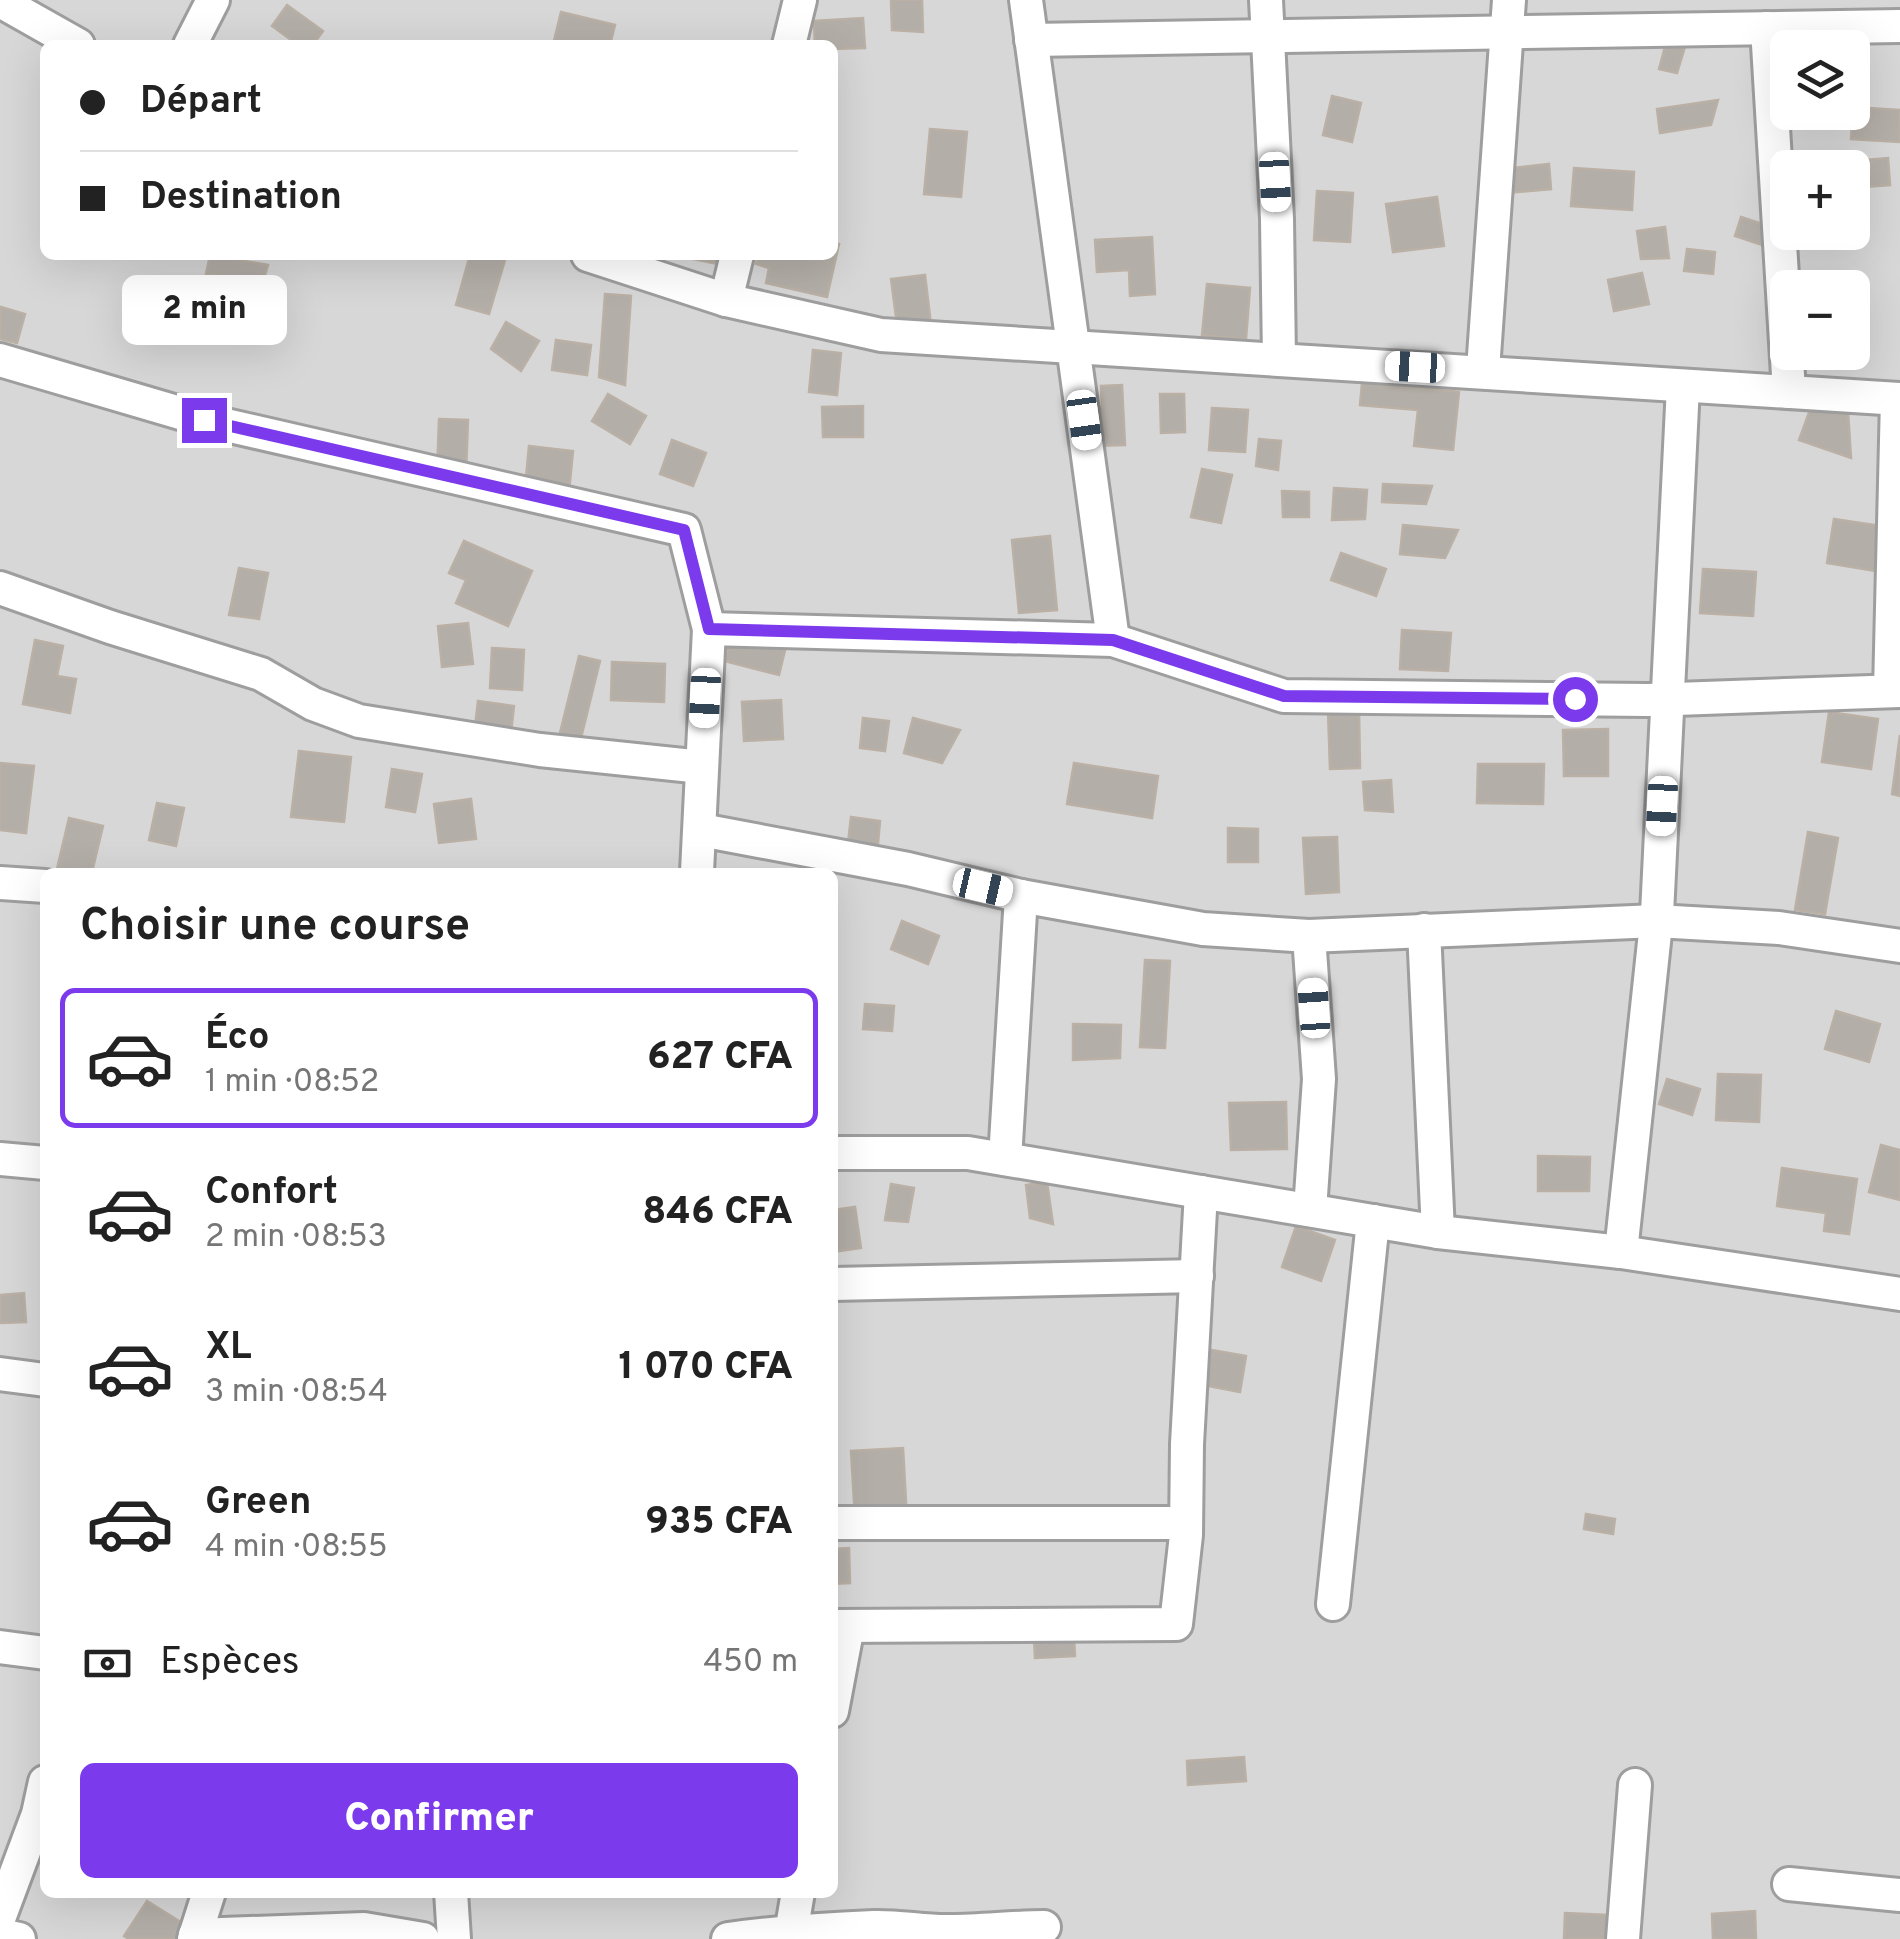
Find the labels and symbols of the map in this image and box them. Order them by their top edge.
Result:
car [1258,151,1292,213]
callout: 2 min [121,275,286,345]
car [1384,350,1446,384]
car [1065,388,1103,452]
route end [182,398,227,443]
car [688,667,722,729]
route start [1553,677,1598,722]
car [1645,775,1679,837]
car [950,866,1016,908]
car [1297,977,1331,1039]

